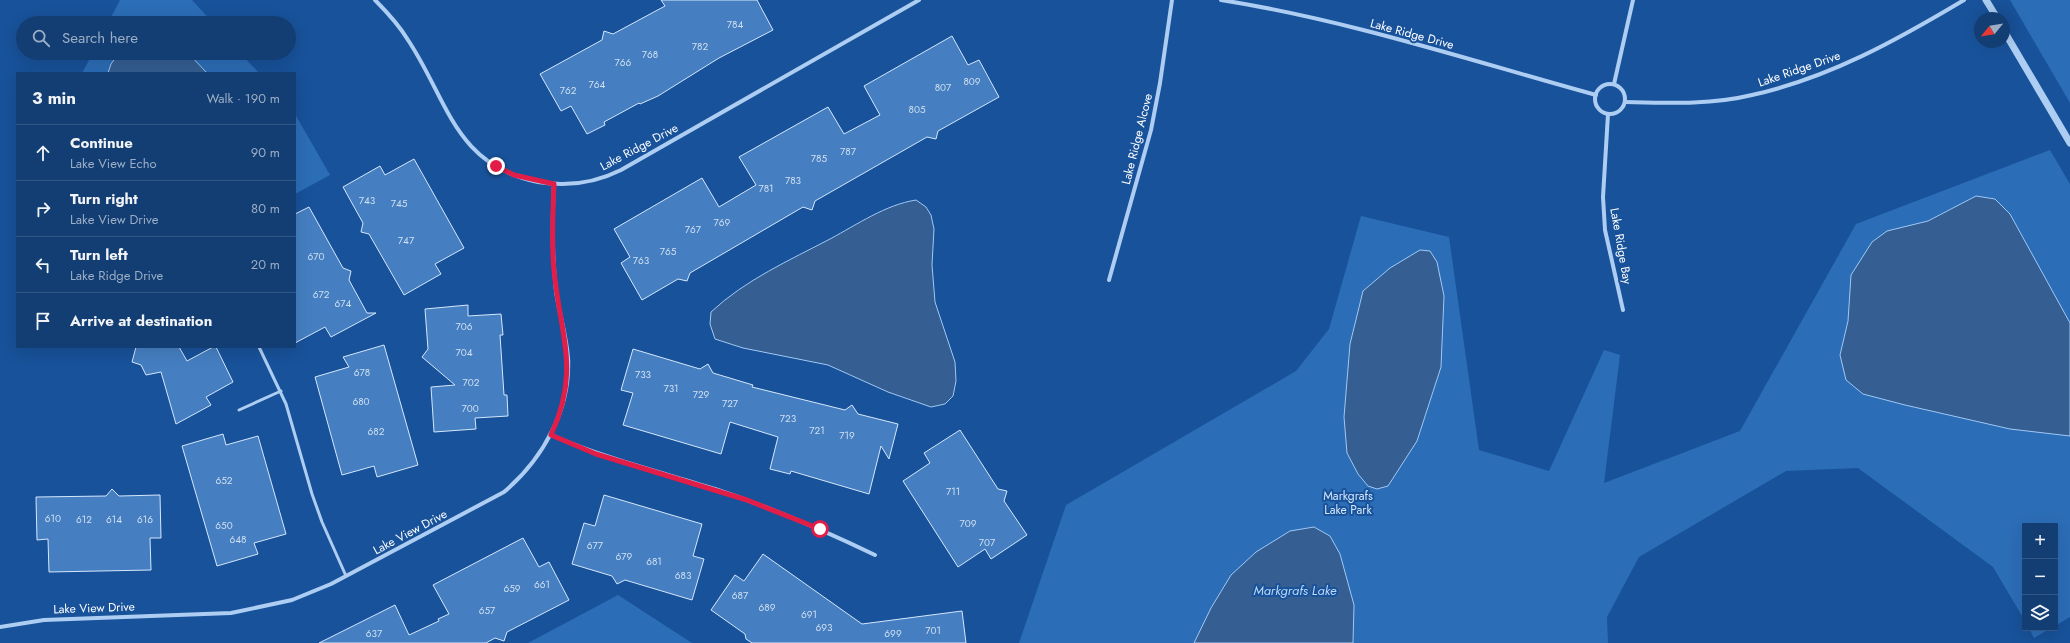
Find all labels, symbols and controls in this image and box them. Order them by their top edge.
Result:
north arrow [1974,12,2010,48]
street label: Lake Ridge Drive [1368,14,1456,54]
search box [16,16,296,60]
house number: 784 [727,17,743,32]
icon: search [30,27,52,49]
text: Search here [62,27,138,49]
house number: 782 [692,39,709,54]
street label: Lake Ridge Drive [1755,46,1843,92]
house number: 768 [642,47,658,62]
house number: 766 [615,55,632,70]
house number: 809 [963,74,981,89]
house number: 764 [589,77,606,92]
house number: 807 [935,80,952,95]
house number: 762 [560,83,577,98]
text: 3 min [32,86,76,110]
text: Walk · 190 m [207,89,280,108]
street label: Lake Ridge Alcove [1117,91,1157,187]
house number: 805 [908,102,926,117]
street label: Lake Ridge Drive [597,119,681,175]
text: Continue [70,132,133,154]
icon: ahead [32,142,54,164]
text: 90 m [251,143,280,162]
house number: 787 [840,144,857,159]
house number: 785 [811,151,828,166]
text: Lake View Echo [70,154,157,173]
route end [487,157,505,175]
house number: 783 [785,173,802,188]
house number: 781 [758,181,774,196]
text: Turn right [70,188,138,210]
house number: 743 [359,193,376,208]
house number: 745 [391,196,408,211]
icon: right [32,198,54,220]
text: 80 m [251,199,280,218]
street label: Lake Ridge Bay [1605,206,1637,286]
text: Lake View Drive [70,210,158,229]
house number: 769 [714,215,731,230]
house number: 767 [685,222,702,237]
house number: 747 [398,233,415,248]
text: Turn left [70,244,128,266]
house number: 765 [660,244,677,259]
house number: 670 [307,249,325,264]
house number: 763 [633,253,650,268]
icon: left [32,254,54,276]
text: 20 m [251,255,280,274]
text: Lake Ridge Drive [70,266,163,285]
house number: 672 [313,287,330,302]
house number: 674 [335,296,352,311]
icon: arrive [32,310,54,332]
text: Arrive at destination [70,310,212,332]
house number: 706 [455,319,473,334]
house number: 704 [455,345,473,360]
house number: 678 [354,365,370,380]
house number: 733 [635,367,652,382]
house number: 702 [463,375,480,390]
house number: 731 [663,381,679,396]
house number: 729 [693,387,710,402]
house number: 680 [352,394,370,409]
house number: 727 [722,396,739,411]
house number: 700 [461,401,479,416]
house number: 723 [780,411,797,426]
house number: 721 [809,423,825,438]
house number: 682 [368,424,385,439]
house number: 719 [839,428,855,443]
house number: 652 [215,473,233,488]
house number: 711 [946,484,960,499]
park label: Markgrafs Lake Park [1323,487,1373,519]
street label: Lake View Drive [370,505,450,559]
house number: 610 [45,511,61,526]
house number: 612 [76,512,92,527]
house number: 614 [106,512,122,527]
house number: 616 [137,512,153,527]
house number: 709 [959,516,977,531]
house number: 650 [215,518,233,533]
route start [811,520,829,538]
map controls [2022,523,2058,631]
button: + [2022,523,2058,559]
house number: 648 [229,532,247,547]
house number: 707 [979,535,996,550]
house number: 677 [587,538,604,553]
house number: 679 [616,549,633,564]
house number: 681 [646,554,662,569]
button: − [2022,559,2058,595]
house number: 683 [675,568,692,583]
house number: 661 [534,577,550,592]
house number: 659 [503,581,521,596]
water label: Markgrafs Lake [1253,581,1337,600]
house number: 687 [732,588,749,603]
button: layers [2022,595,2058,631]
street label: Lake View Drive [53,598,135,618]
house number: 689 [759,600,776,615]
house number: 657 [479,603,496,618]
house number: 691 [801,607,817,622]
house number: 693 [816,620,833,635]
house number: 701 [925,623,941,638]
house number: 637 [366,626,383,641]
house number: 699 [884,626,902,641]

